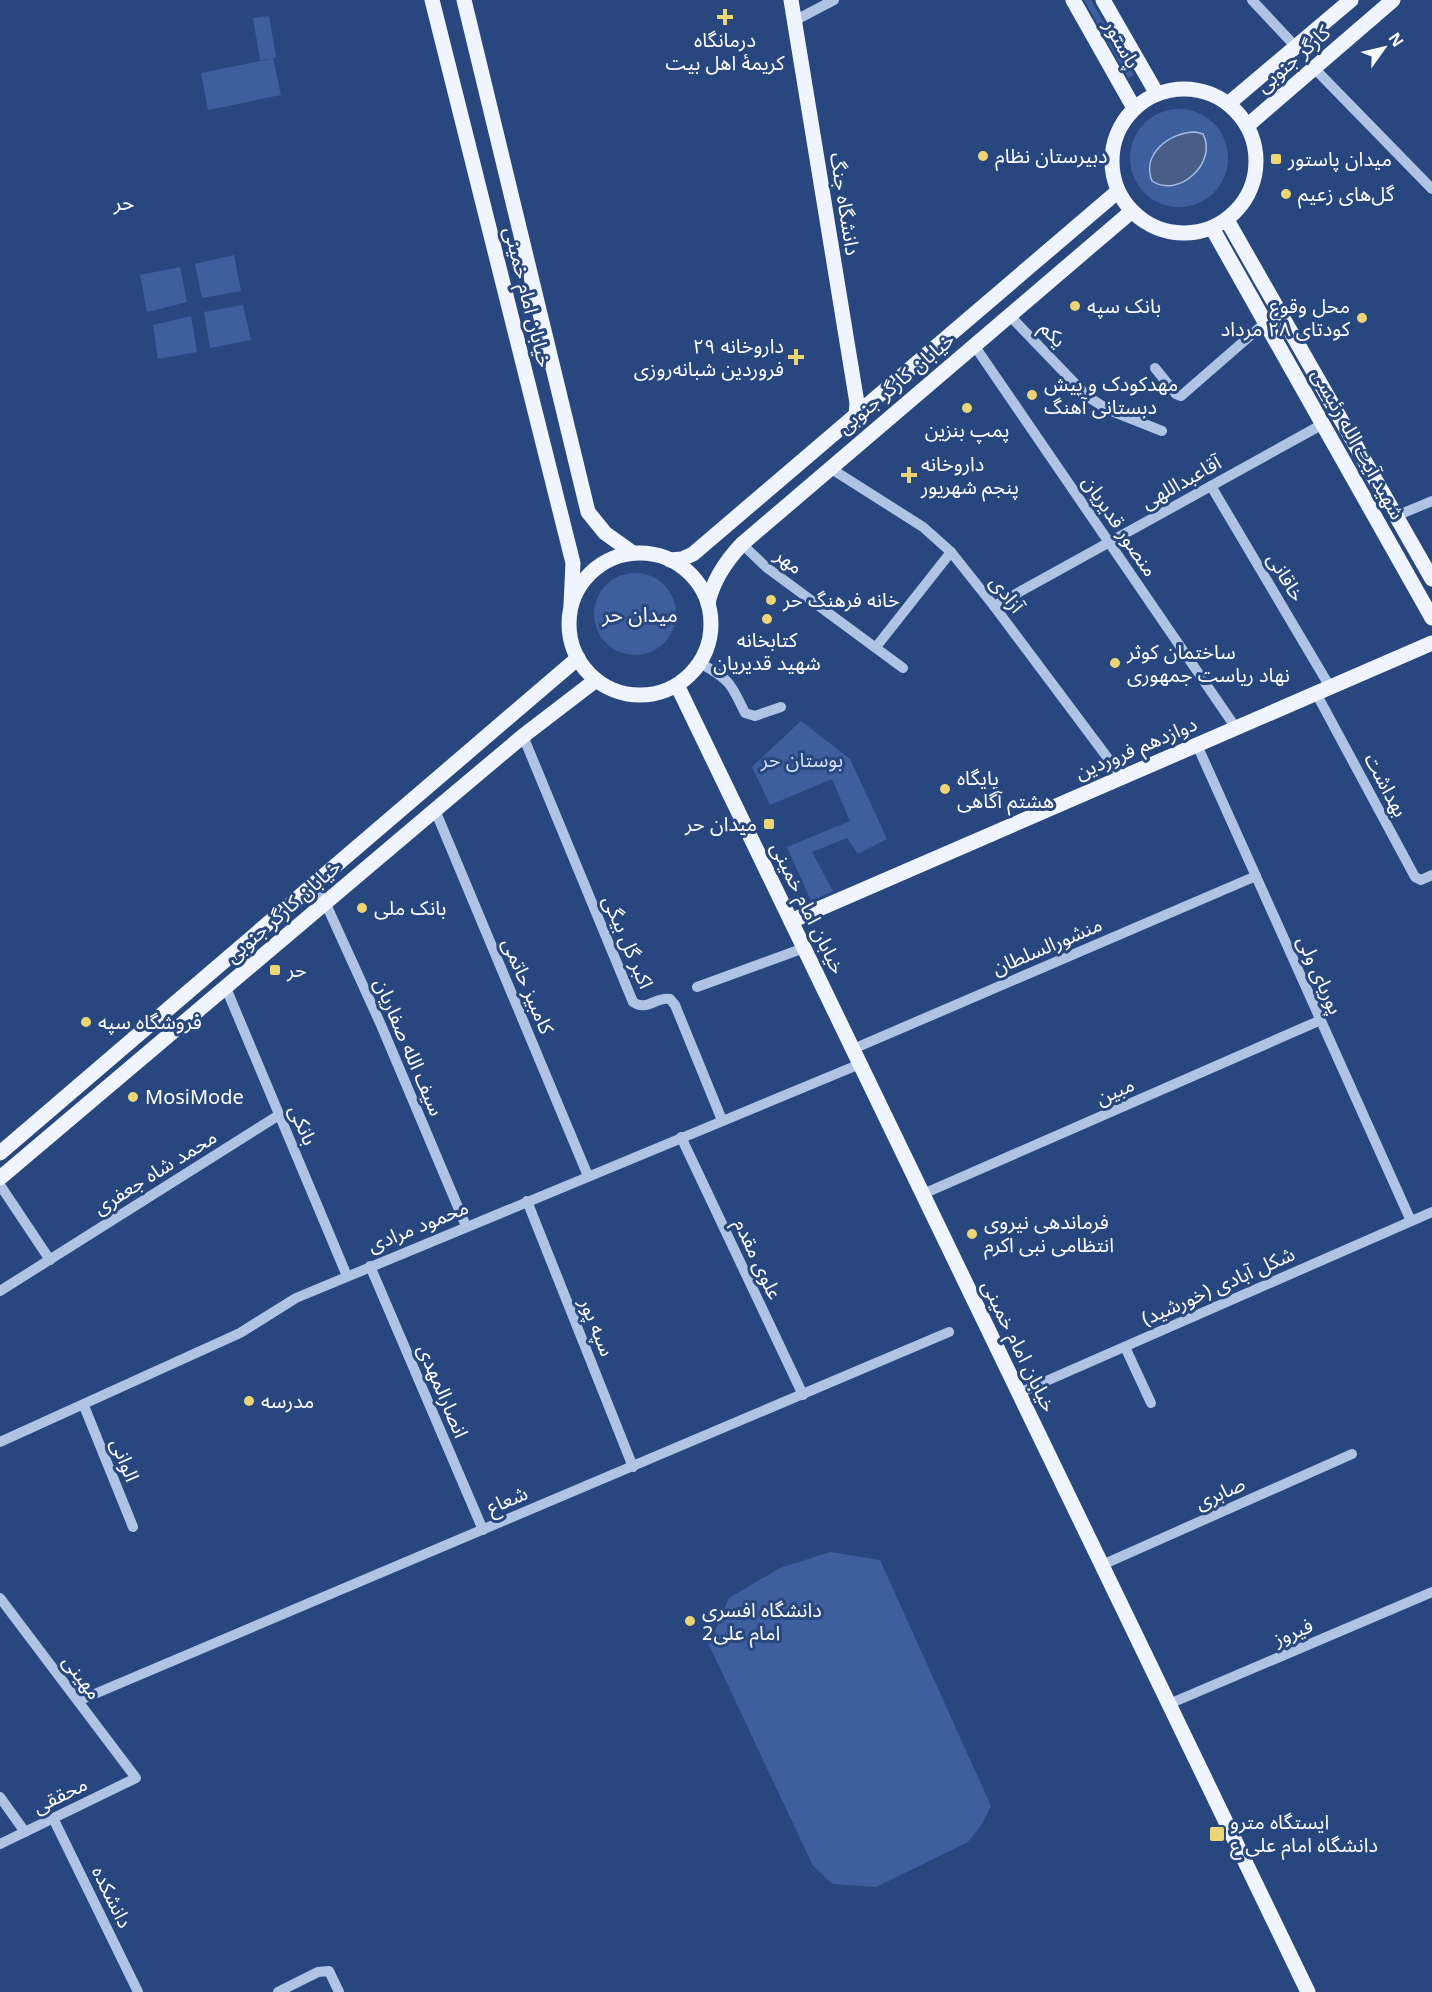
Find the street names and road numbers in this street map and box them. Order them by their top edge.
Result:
street label: پاستور [1097,14,1147,73]
street label: کارگر جنوبی [1250,18,1336,98]
street label: دانشگاه جنگ [824,150,867,257]
street label: خیابان امام خمینی [496,224,559,370]
street label: یکم [1033,314,1073,354]
street label: خیابان کارگر جنوبی [831,326,960,440]
street label: شهید آیت الله رئیسی [1306,363,1411,524]
street label: آقاعبداللهی [1136,448,1227,515]
street label: منصور قدیریان [1077,470,1164,582]
street label: مهر [769,541,809,580]
street label: خاقانی [1261,547,1312,606]
street label: آزادی [984,569,1031,619]
street label: دوازدهم فروردین [1071,710,1202,787]
street label: بهداشت [1358,748,1414,821]
street label: خیابان امام خمینی [763,837,852,979]
street label: خیابان کارگر جنوبی [219,853,346,968]
street label: اکبر گل بیگی [597,891,660,993]
street label: منشورالسلطان [988,910,1106,981]
street label: پوریای ولی [1291,931,1350,1018]
street label: کامبیز حاتمی [496,934,561,1039]
street label: سیف الله صفاریان [368,974,451,1120]
street label: مبین [1091,1070,1138,1111]
street label: بانکی [283,1100,324,1149]
street label: محمد شاه جعفری [88,1123,222,1220]
street label: محمود مرادی [363,1193,472,1258]
street label: علوی مقدم [726,1214,789,1305]
street label: شکل آبادی (خورشید) [1137,1240,1299,1331]
street label: خیابان امام خمینی [974,1275,1063,1417]
street label: سپه پور [573,1293,621,1360]
street label: انصارالمهدی [412,1340,475,1442]
street label: الوانی [105,1434,146,1485]
street label: صابری [1190,1470,1249,1516]
street label: شعاع [482,1479,532,1522]
street label: فیروز [1268,1611,1317,1652]
street label: مهینی [57,1649,108,1705]
street label: محققی [28,1770,92,1819]
street label: دانشکده [86,1861,139,1932]

